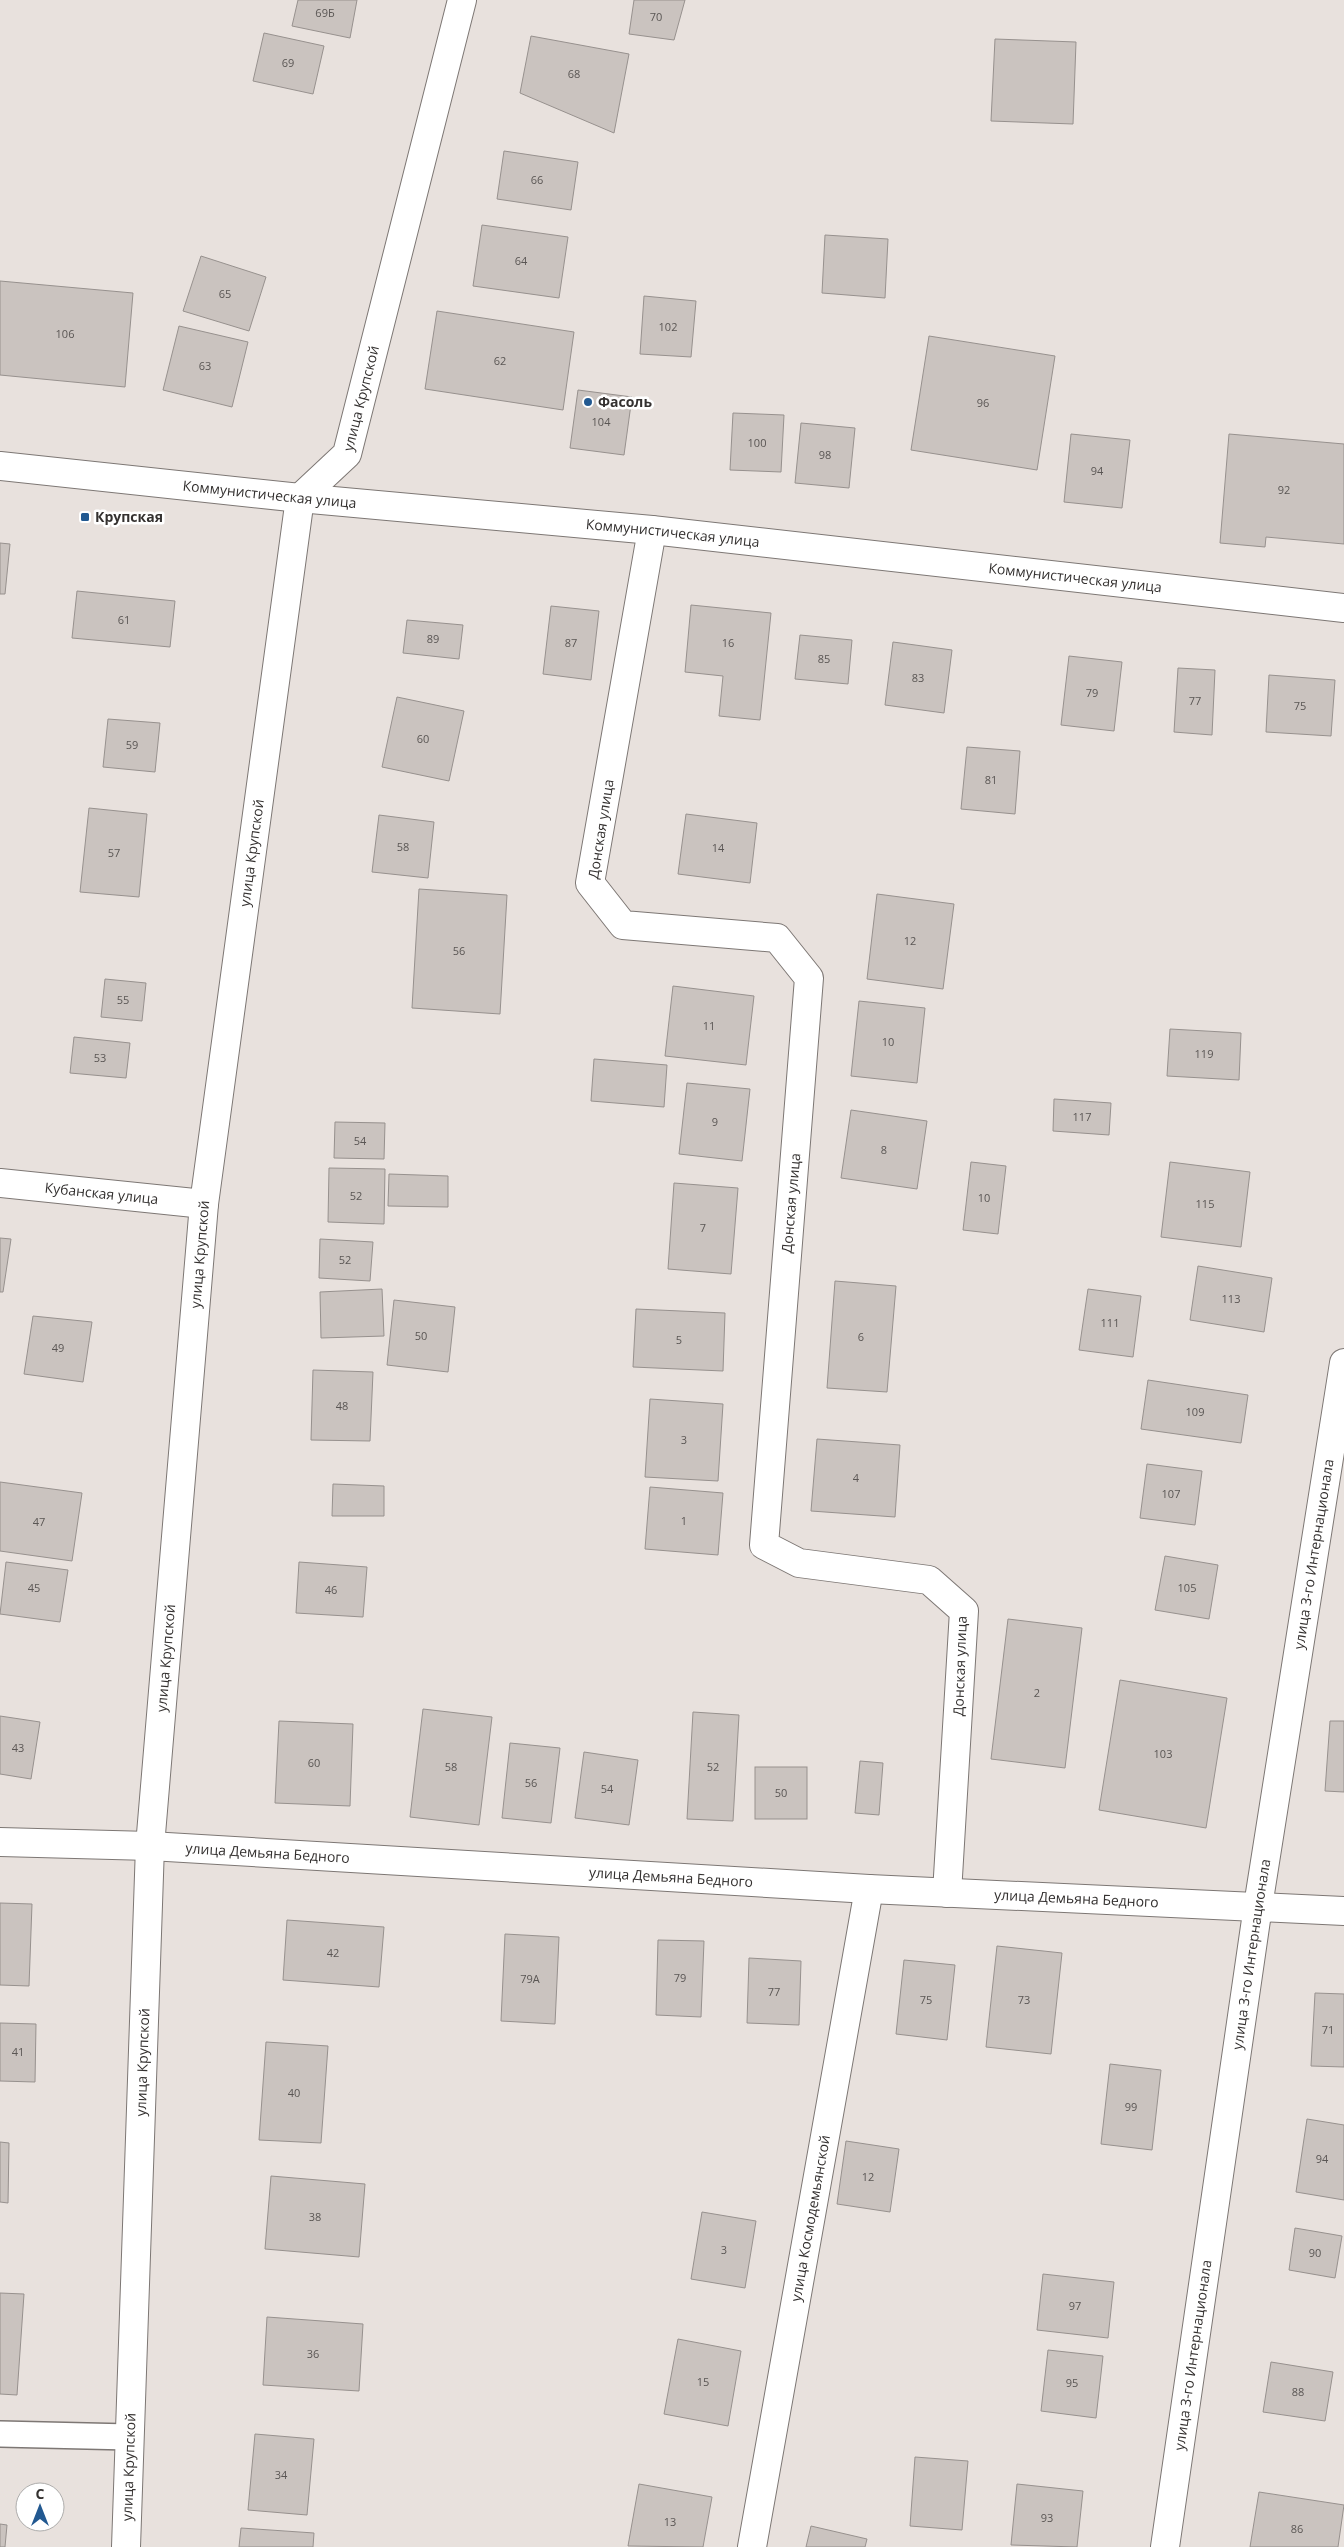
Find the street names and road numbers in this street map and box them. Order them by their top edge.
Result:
street label: улица Крупской [338,343,383,453]
street label: Коммунистическая улица [182,476,357,512]
street label: Коммунистическая улица [585,514,761,551]
street label: Коммунистическая улица [987,558,1163,596]
street label: Донская улица [583,778,618,880]
street label: улица Крупской [235,798,268,908]
street label: Донская улица [777,1152,804,1254]
street label: Кубанская улица [44,1178,159,1208]
street label: улица Крупской [185,1200,213,1309]
street label: улица 3-го Интернационала [1289,1457,1338,1651]
street label: улица Крупской [151,1603,179,1713]
street label: Донская улица [948,1615,971,1717]
street label: улица Демьяна Бедного [185,1838,350,1867]
street label: улица 3-го Интернационала [1227,1857,1274,2051]
street label: улица Демьяна Бедного [588,1862,754,1891]
street label: улица Демьяна Бедного [994,1885,1159,1911]
street label: улица Крупской [131,2008,153,2117]
street label: улица Космодемьянской [786,2133,834,2303]
street label: улица 3-го Интернационала [1169,2258,1216,2452]
street label: улица Крупской [117,2413,140,2521]

